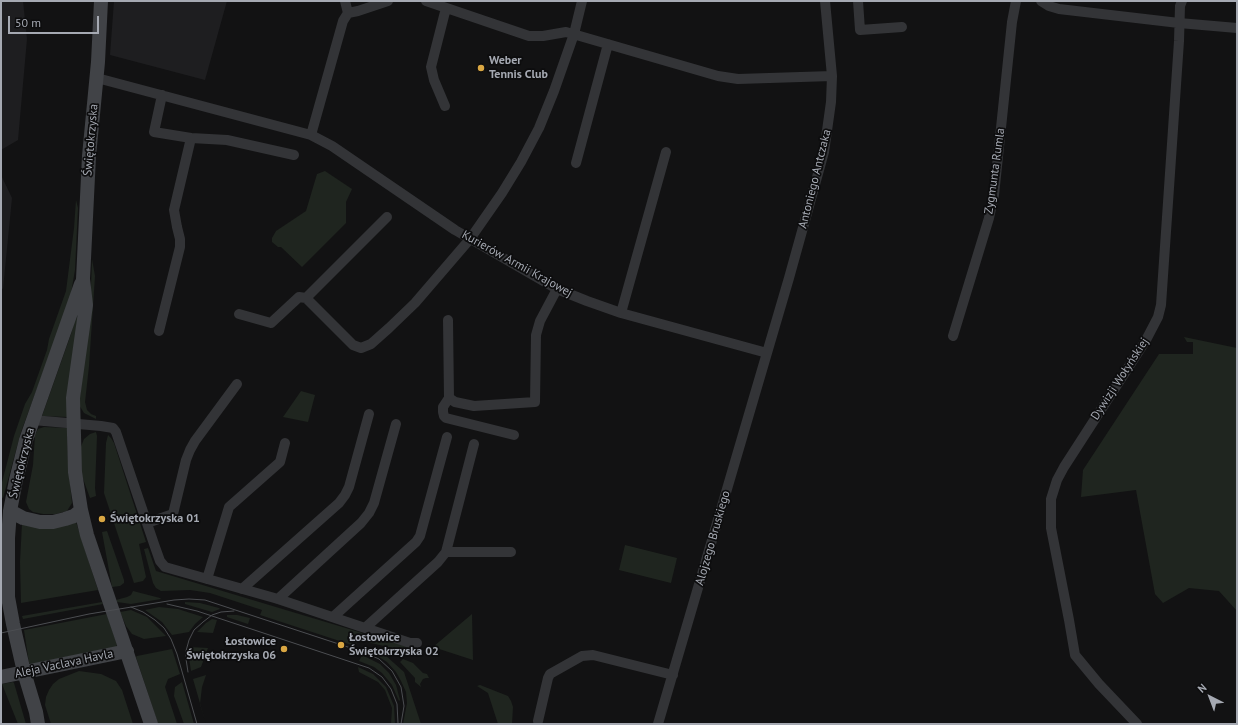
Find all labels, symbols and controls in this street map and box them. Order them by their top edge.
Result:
scale bar [10,8,101,34]
text: 50 m [15,15,41,30]
place label: Weber Tennis Club [489,54,548,82]
marker: Weber Tennis Club [476,63,486,73]
street label: Świętokrzyska [81,103,101,177]
street label: Zygmunta Rumla [982,127,1008,215]
street label: Antoniego Antczaka [796,128,834,230]
street label: Kurierów Armii Krajowej [459,228,575,300]
street label: Dywizji Wołyńskiej [1088,335,1152,423]
street label: Świętokrzyska [6,426,38,500]
street label: Alojzego Bruskiego [693,489,733,587]
place label: Świętokrzyska 01 [110,512,200,526]
marker: Świętokrzyska 01 [97,514,107,524]
place label: Łostowice Świętokrzyska 02 [349,631,439,659]
place label: Łostowice Świętokrzyska 06 [186,635,276,663]
marker: Łostowice Świętokrzyska 02 [336,640,346,650]
marker: Łostowice Świętokrzyska 06 [279,644,289,654]
street label: Aleja Vaclava Havla [13,647,115,681]
north arrow [1190,677,1230,717]
text: N [1195,680,1209,696]

